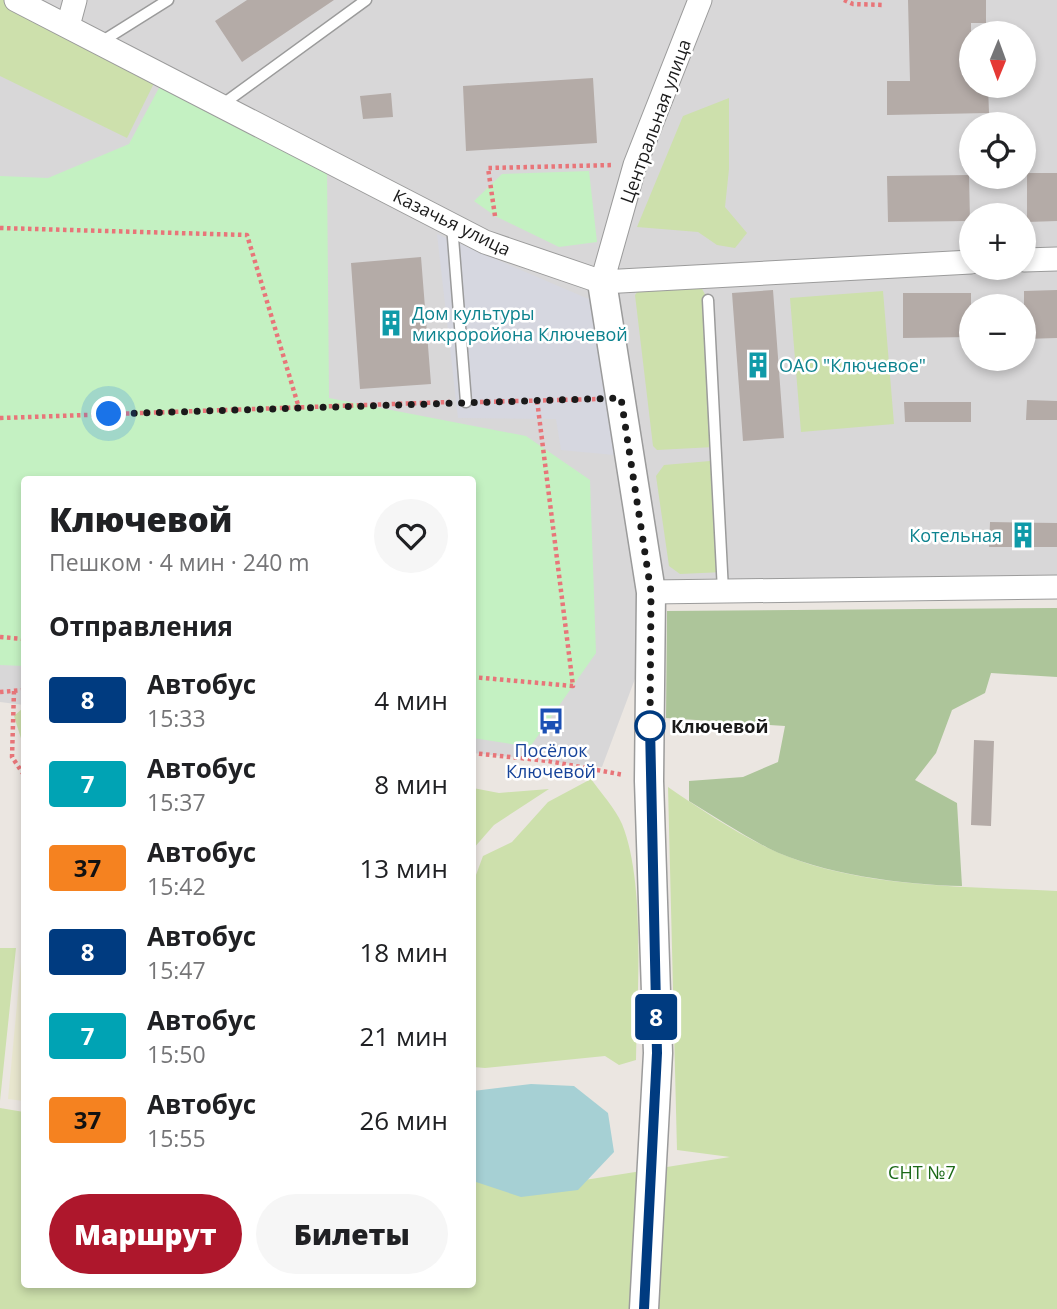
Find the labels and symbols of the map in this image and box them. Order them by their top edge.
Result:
north arrow [959,21,1036,98]
street label: Центральная улица [614,35,696,207]
street label: Казачья улица [389,183,515,261]
place label: Дом культуры микроройона Ключевой [412,301,628,346]
building icon: Дом культуры микроройона Ключевой [376,308,406,338]
building icon: ОАО "Ключевое" [743,350,773,380]
place label: ОАО "Ключевое" [779,353,926,377]
your location [91,396,126,431]
building icon: Котельная [1008,520,1038,550]
place label: Котельная [909,523,1002,547]
bus stop icon: Посёлок Ключевой [536,706,566,736]
marker: Ключевой [635,711,665,741]
place label: Ключевой [671,714,768,738]
place label: Посёлок Ключевой [506,738,596,783]
line badge: 8 [633,994,679,1040]
park label: СНТ №7 [888,1160,956,1184]

